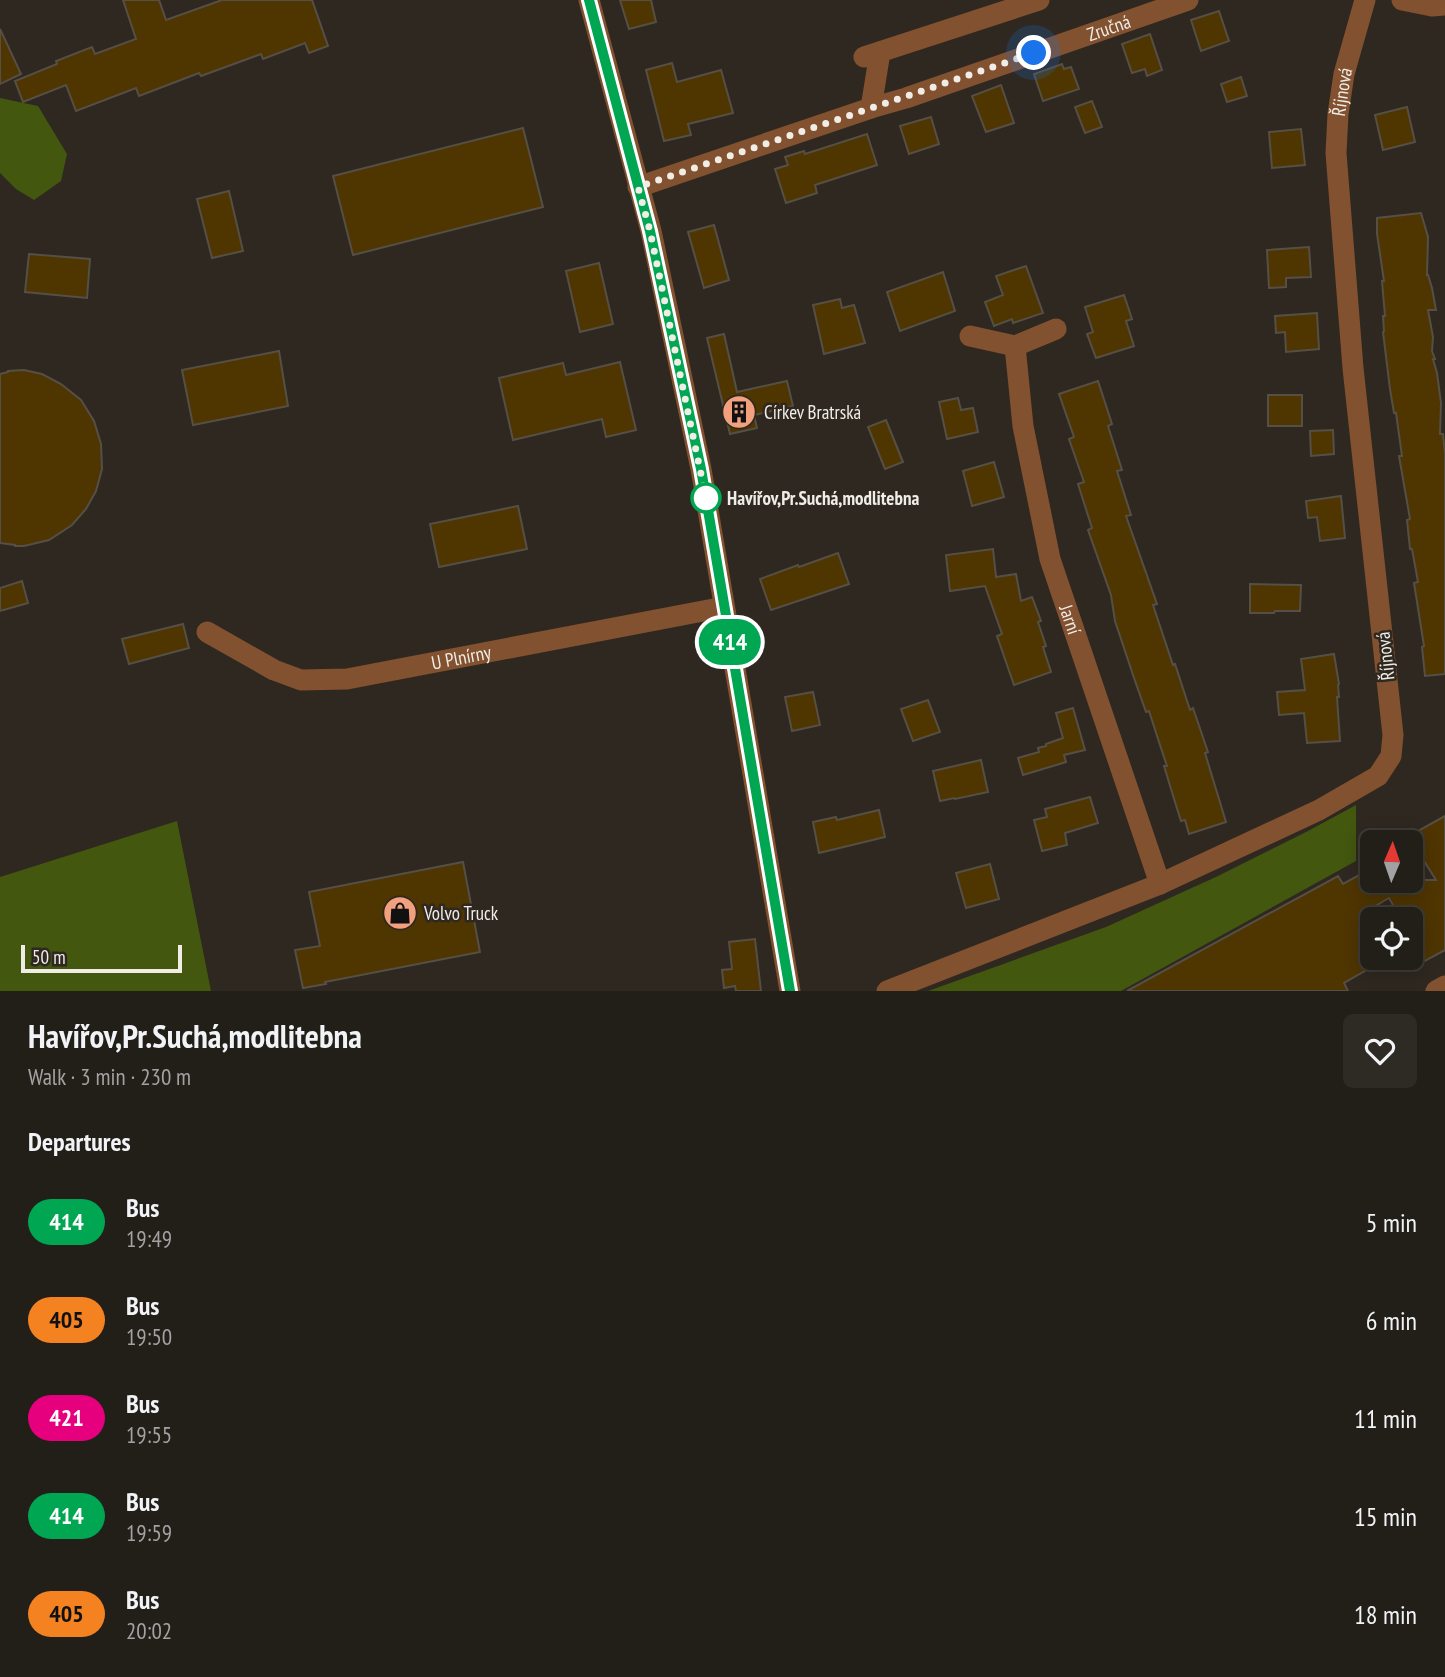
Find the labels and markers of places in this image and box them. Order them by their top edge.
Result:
building icon: Církev Bratrská [720,393,758,431]
place label: Církev Bratrská [764,400,861,424]
marker: Havířov,Pr.Suchá,modlitebna [691,483,721,513]
place label: Havířov,Pr.Suchá,modlitebna [727,486,919,510]
shop icon: Volvo Truck [381,894,419,932]
place label: Volvo Truck [423,901,499,925]

